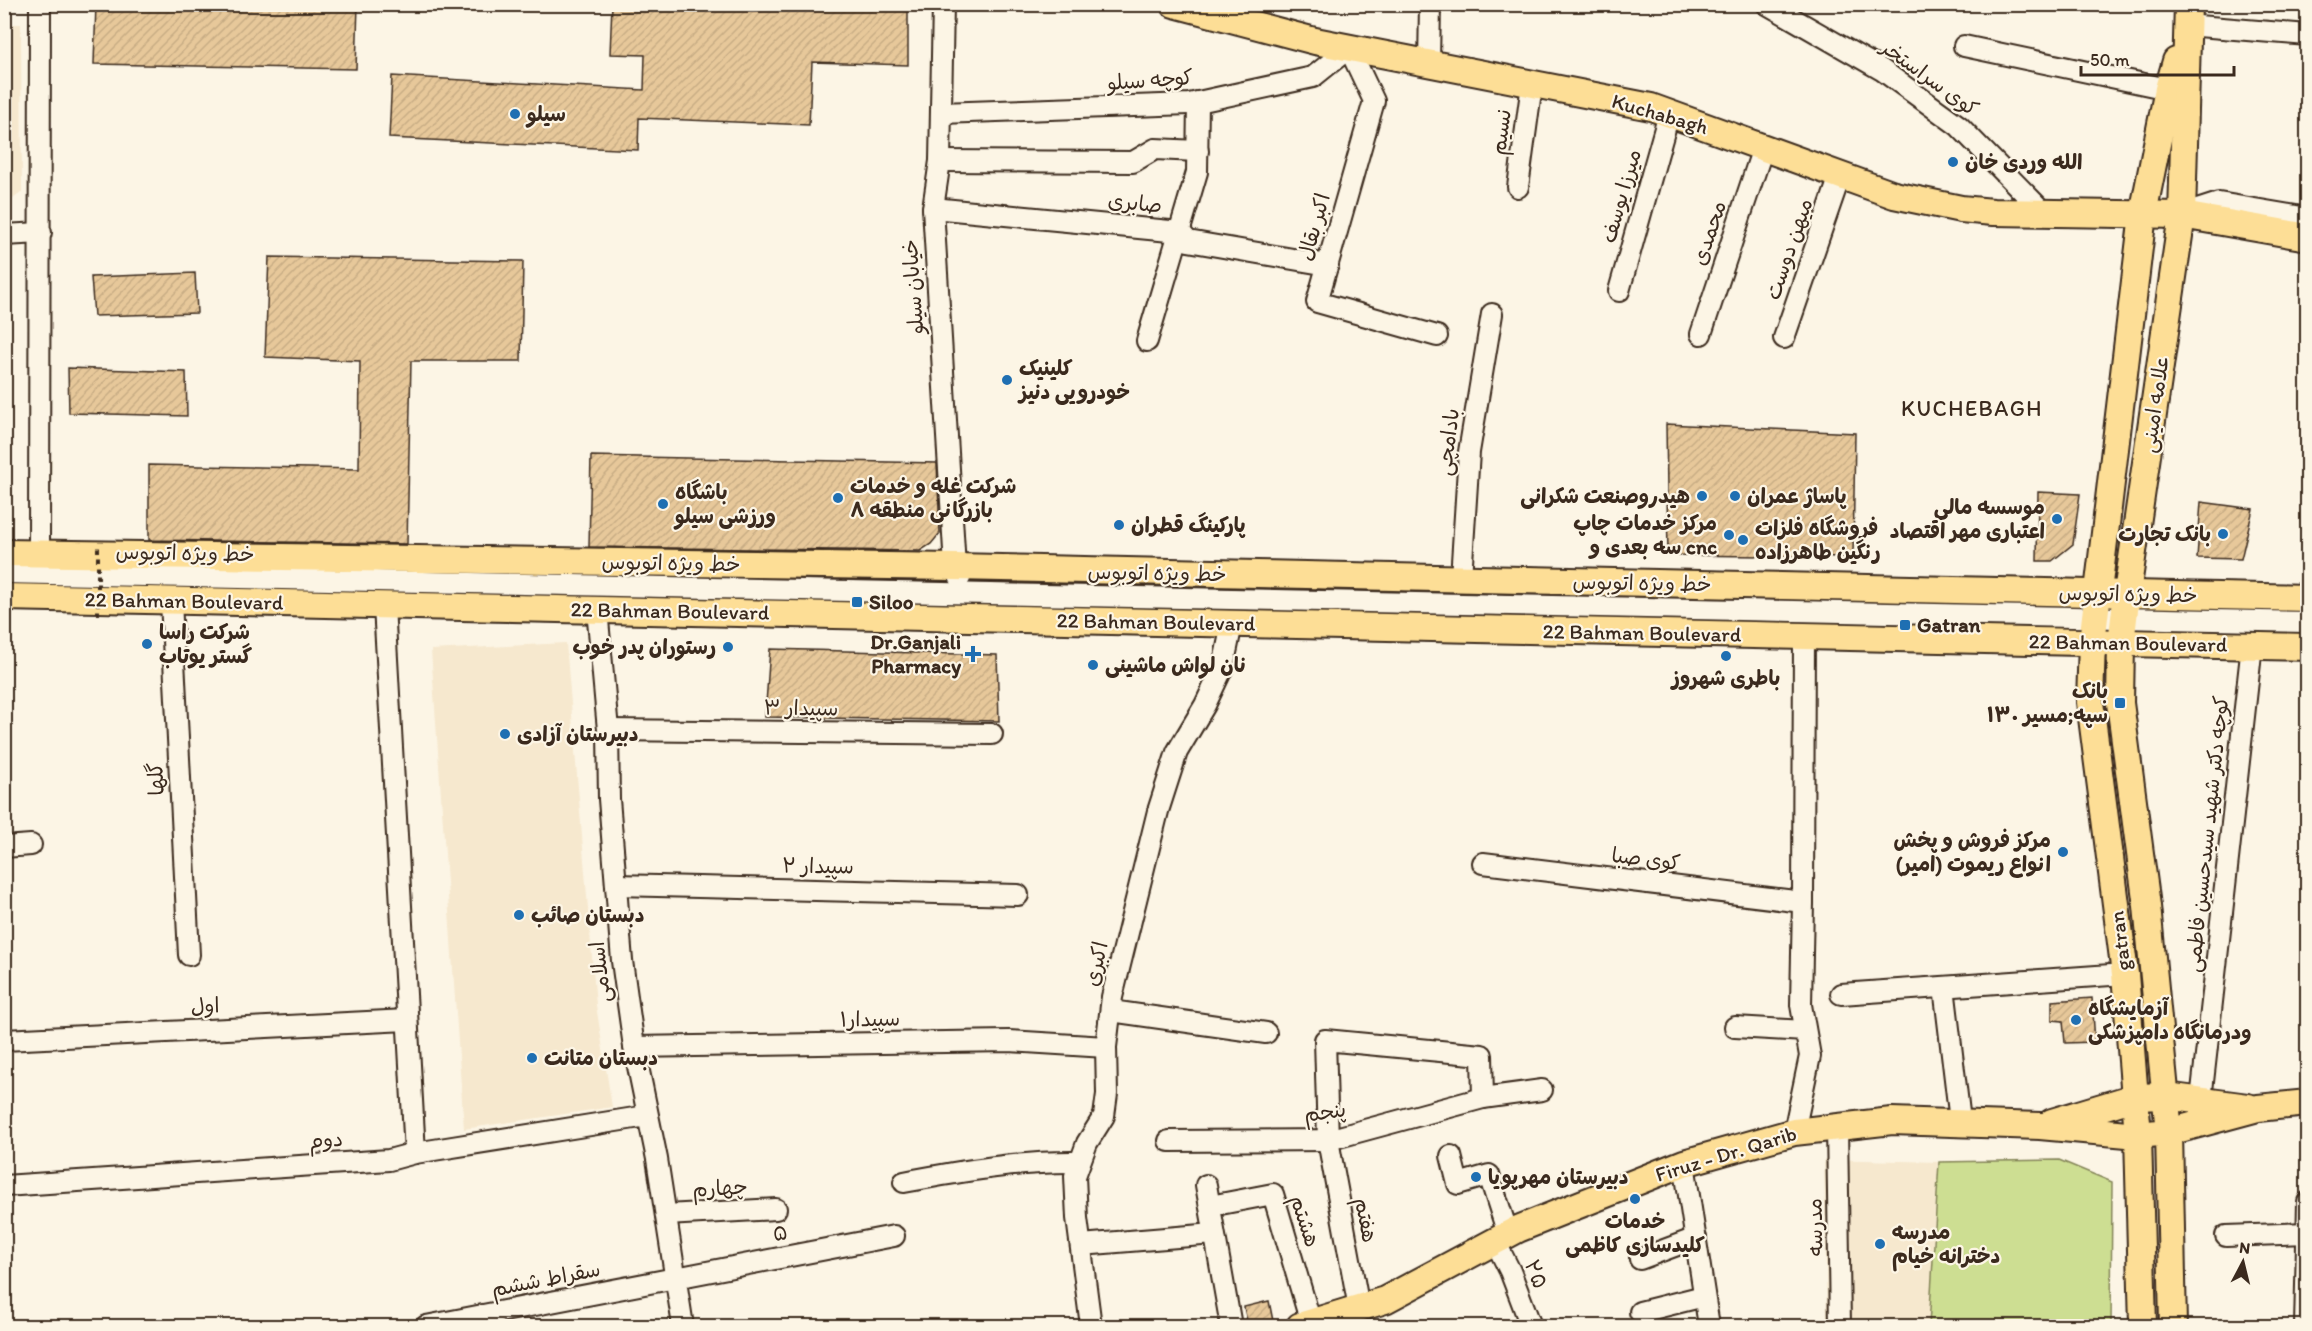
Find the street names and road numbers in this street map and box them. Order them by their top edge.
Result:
street label: کوی سراستخر [1875,33,1984,122]
street label: کوچه سیلو [1105,64,1194,97]
street label: Kuchabagh [1609,88,1711,139]
street label: نسیم [1485,108,1520,157]
street label: میرزا یوسف [1595,146,1647,246]
street label: صابری [1107,187,1163,219]
street label: اکبر بقال [1292,190,1336,264]
street label: میهن دوست [1760,195,1818,303]
street label: محمدی [1686,197,1731,268]
street label: خیابان سیلو [897,238,930,336]
street label: علامه امینی [2135,354,2176,455]
street label: بادامچی [1431,407,1466,477]
street label: خط ویژه اتوبوس [115,539,255,567]
street label: خط ویژه اتوبوس [601,549,741,577]
street label: خط ویژه اتوبوس [1087,559,1227,587]
street label: خط ویژه اتوبوس [1572,569,1712,597]
street label: خط ویژه اتوبوس [2058,580,2198,608]
street label: 22 Bahman Boulevard [84,586,284,615]
street label: 22 Bahman Boulevard [570,596,770,625]
street label: 22 Bahman Boulevard [1056,607,1256,636]
street label: 22 Bahman Boulevard [1542,618,1742,647]
street label: 22 Bahman Boulevard [2028,628,2228,657]
street label: سپیدار ۳ [763,694,839,722]
street label: کوچه دکتر شهید سیدحسین فاطمی [2180,694,2235,974]
street label: گلها [142,762,169,796]
street label: کوی صبا [1610,842,1682,876]
street label: سپیدار ۲ [782,852,854,880]
street label: gatran [2103,910,2136,972]
street label: اکبری [1078,939,1114,989]
street label: اسلامی [584,940,617,1004]
street label: اول [190,992,220,1019]
street label: سپیدار۱ [840,1005,900,1033]
street label: پنجم [1302,1096,1348,1131]
street label: Firuz - Dr. Qarib [1652,1120,1800,1187]
street label: دوم [308,1126,344,1157]
street label: چهارم [692,1174,749,1205]
street label: هشتم [1282,1192,1326,1251]
street label: هفتم [1346,1195,1383,1245]
street label: مدرسه [1801,1198,1828,1256]
street label: ۵ [770,1219,789,1246]
street label: سقراط ششم [489,1256,603,1305]
street label: ۲۵ [1519,1256,1553,1292]

